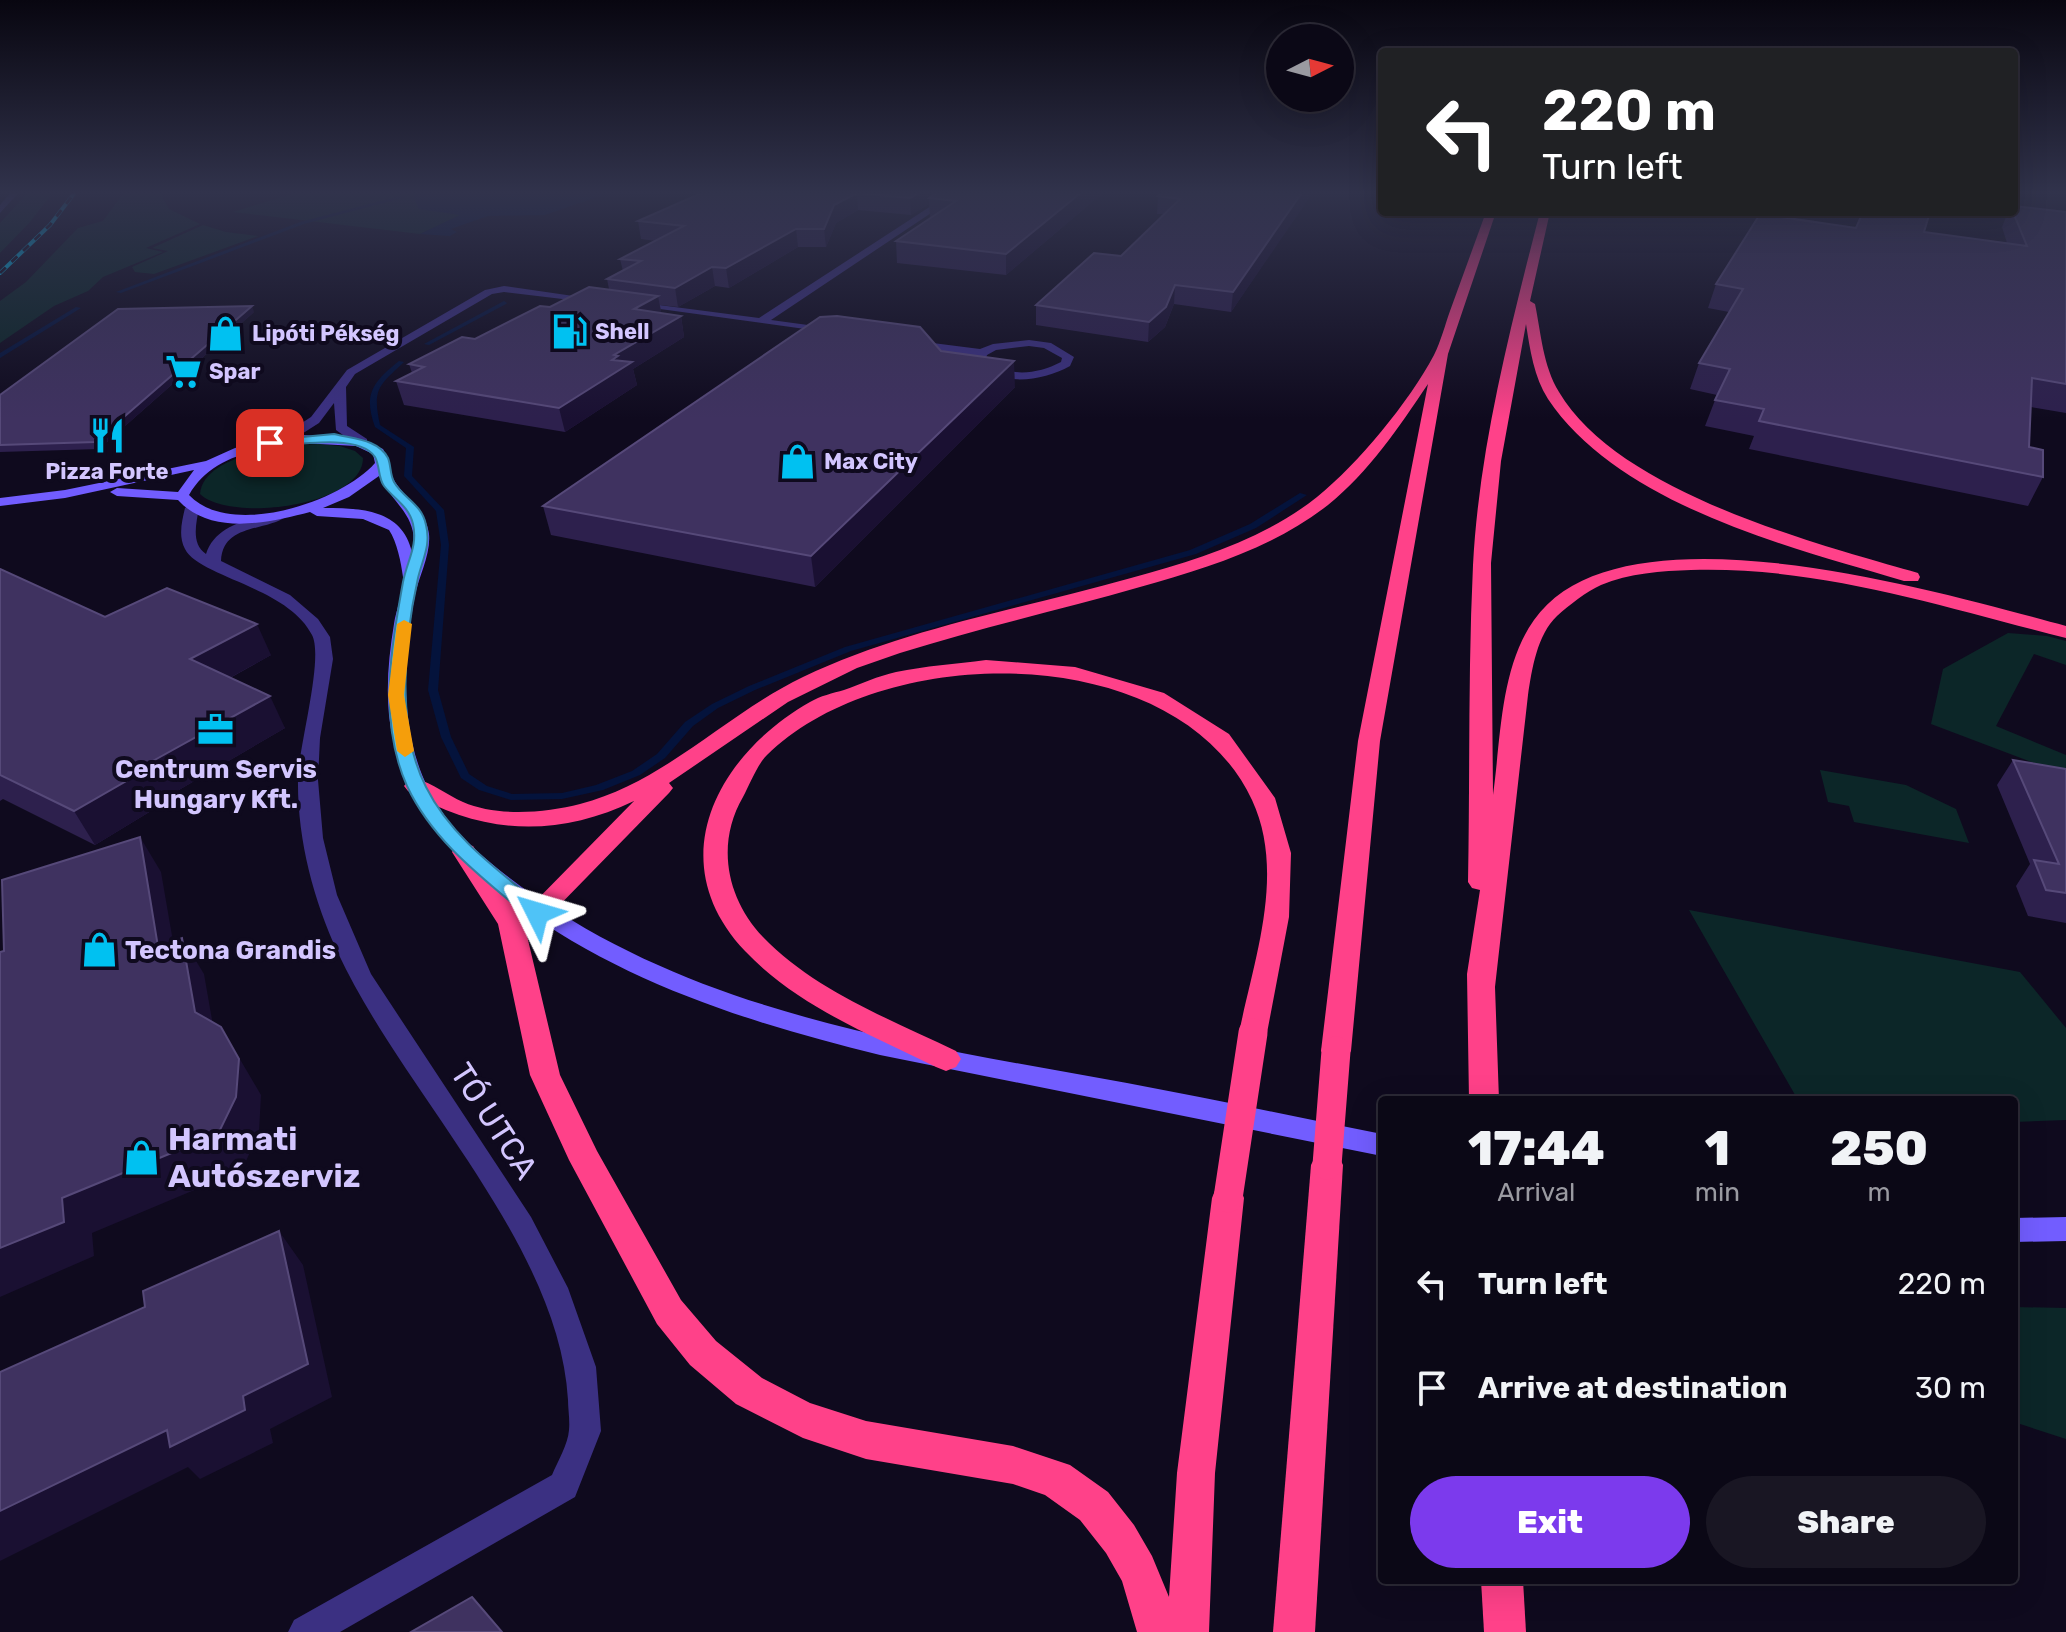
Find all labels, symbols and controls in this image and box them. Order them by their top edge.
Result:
north arrow [1266,24,1354,112]
map controls [1266,24,1354,112]
text: 220 m [1542,78,1716,144]
icon: left [1410,80,1514,184]
text: Turn left [1542,145,1683,188]
fuel station icon: Shell [550,312,588,350]
shop icon: Lipóti Pékség [207,314,245,352]
place label: Shell [595,318,650,345]
place label: Lipóti Pékség [252,320,400,347]
supermarket icon: Spar [164,352,202,390]
place label: Spar [209,358,260,385]
pin [236,409,304,477]
restaurant icon: Pizza Forte [88,416,126,454]
icon: arrive [248,421,292,465]
shop icon: Max City [779,442,817,480]
place label: Max City [824,448,918,475]
place label: Pizza Forte [45,458,169,485]
office icon: Centrum Servis Hungary Kft. [197,711,235,749]
place label: Centrum Servis Hungary Kft. [115,754,317,815]
position arrow [495,871,579,955]
shop icon: Tectona Grandis [80,931,118,969]
place label: Tectona Grandis [125,935,336,966]
street label: TÓ UTCA [443,1056,545,1186]
place label: Harmati Autószerviz [168,1120,360,1195]
text: 17:44 [1468,1120,1605,1177]
text: 1 [1705,1120,1730,1177]
text: 250 [1830,1120,1928,1177]
shop icon: Harmati Autószerviz [123,1138,161,1176]
text: Arrival [1497,1177,1575,1208]
text: min [1695,1177,1740,1208]
text: m [1867,1177,1891,1208]
icon: left [1410,1262,1454,1306]
text: Turn left [1478,1266,1608,1302]
text: 220 m [1898,1266,1986,1302]
icon: arrive [1410,1366,1454,1410]
text: Arrive at destination [1478,1370,1788,1406]
text: 30 m [1915,1370,1986,1406]
button: Exit [1410,1476,1690,1568]
button: Share [1706,1476,1986,1568]

